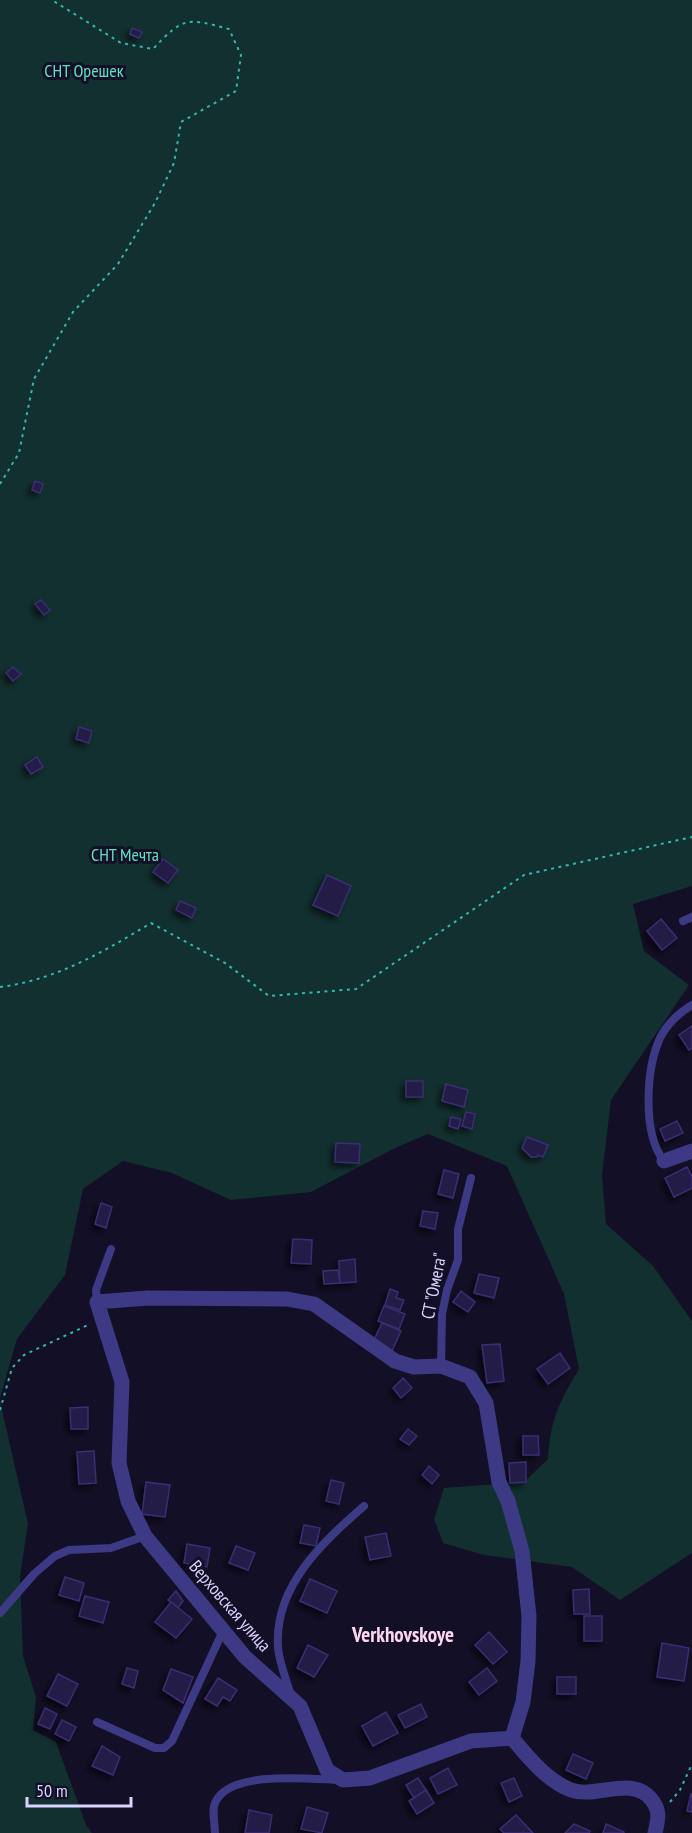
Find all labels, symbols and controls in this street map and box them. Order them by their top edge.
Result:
park label: СНТ Орешек [44,59,124,82]
park label: СНТ Мечта [91,843,159,866]
street label: СТ "Омега" [416,1251,451,1321]
street label: Верховская улица [184,1555,276,1656]
district label: Verkhovskoye [351,1621,454,1648]
scale bar [27,1770,130,1808]
text: 50 m [36,1779,68,1802]

